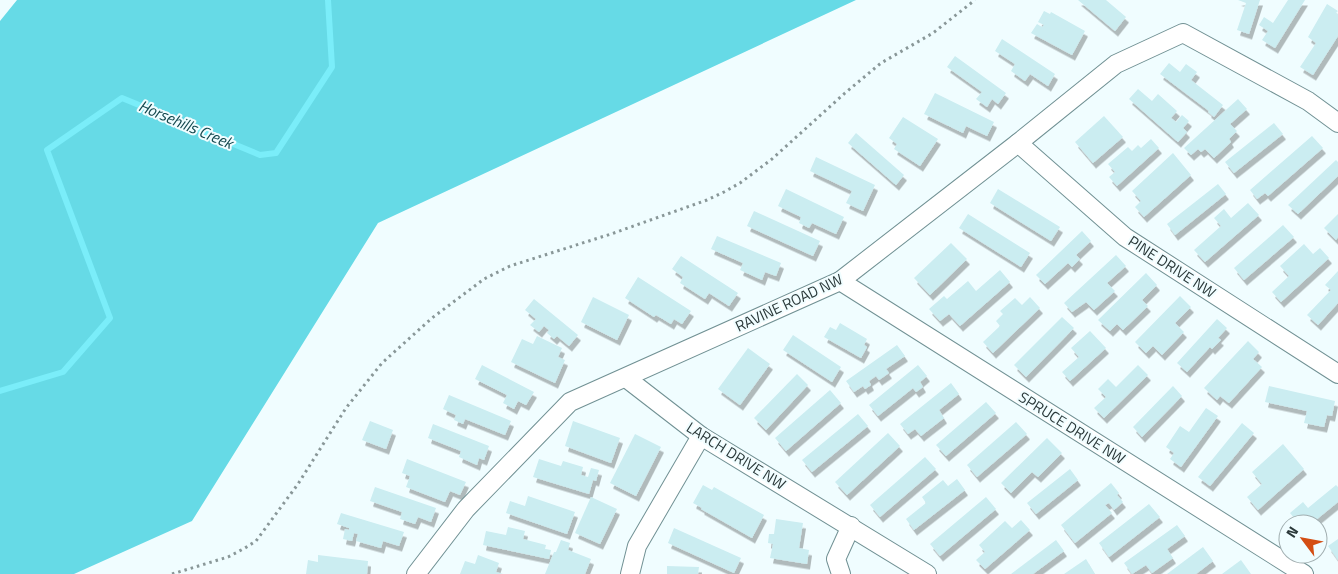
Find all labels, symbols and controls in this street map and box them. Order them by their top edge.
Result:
water label: Horsehills Creek [135,93,239,155]
street label: PINE DRIVE NW [1124,230,1221,304]
street label: RAVINE ROAD NW [731,268,846,338]
street label: SPRUCE DRIVE NW [1014,385,1130,470]
street label: LARCH DRIVE NW [682,416,790,495]
north arrow [1278,514,1328,564]
text: N [1280,522,1303,542]

